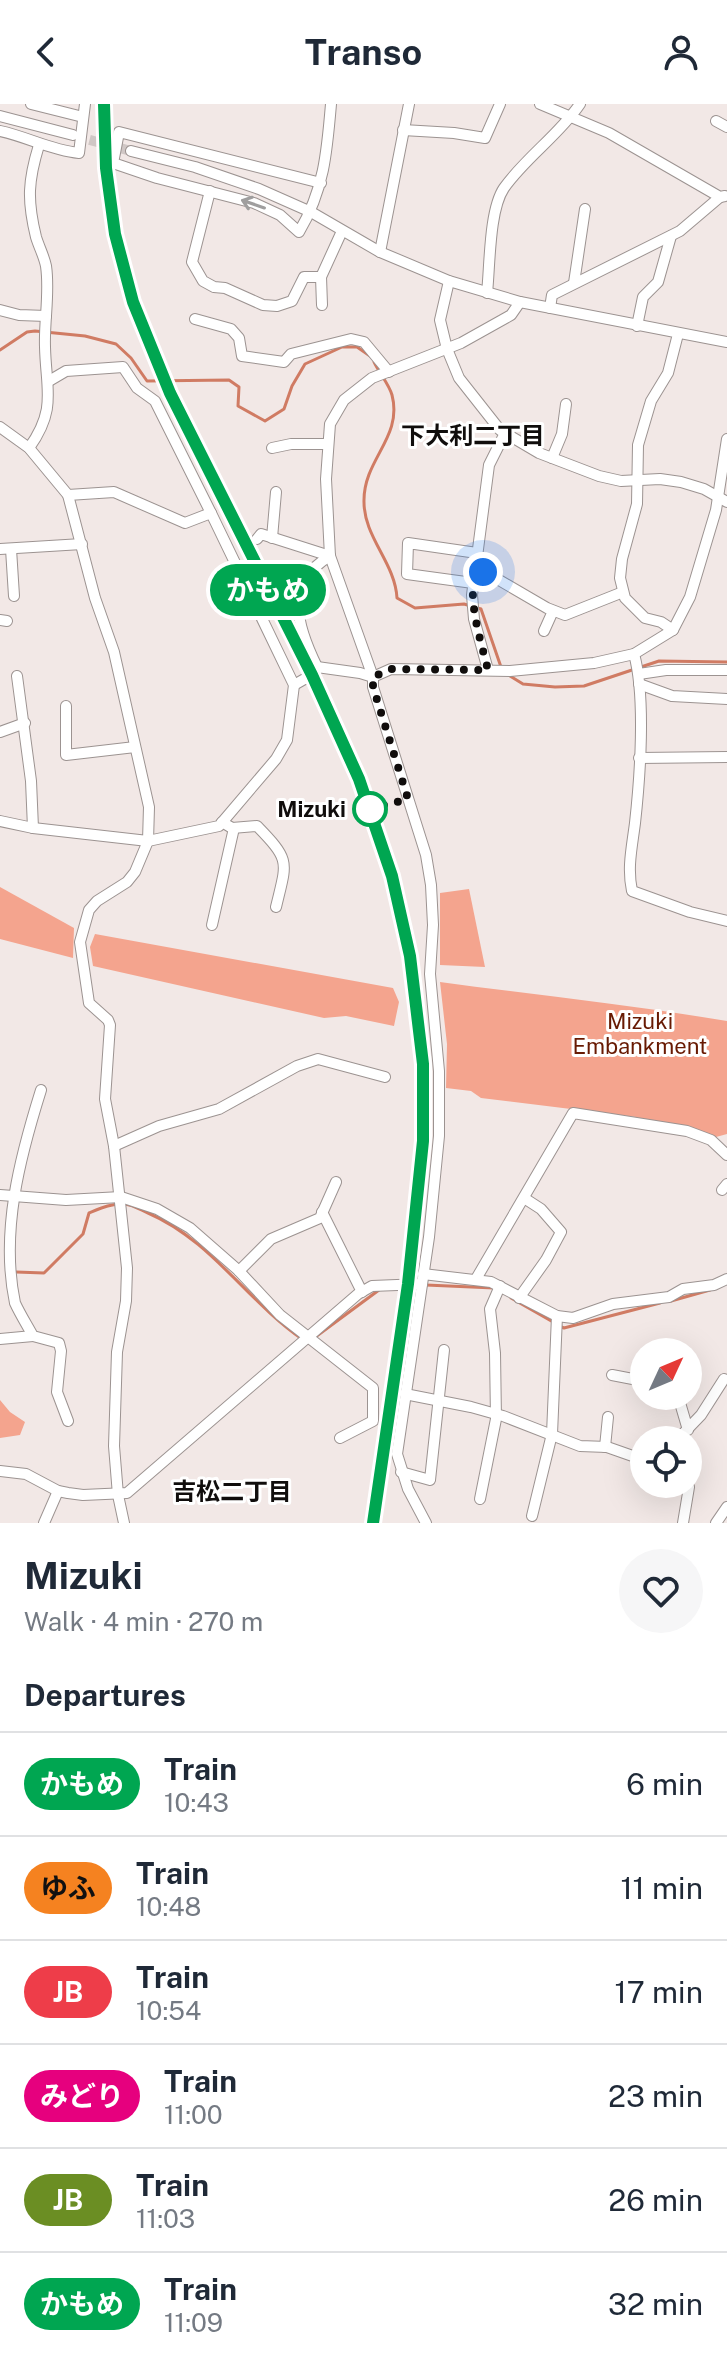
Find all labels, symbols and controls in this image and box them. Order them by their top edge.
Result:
icon: back [24,30,68,74]
icon: person [659,30,703,74]
text: Transo [305,31,422,73]
one-way arrow [240,195,265,210]
district label: 下大利二丁目 [401,421,545,449]
your location [463,552,503,592]
line badge: かもめ [222,564,314,616]
text: かもめ [226,573,310,606]
marker: Mizuki [353,792,387,826]
place label: Mizuki [277,796,346,822]
park label: Mizuki Embankment [573,1008,707,1059]
north arrow [630,1338,702,1410]
map controls [630,1338,702,1498]
button: locate [630,1426,702,1498]
district label: 吉松二丁目 [172,1477,292,1505]
button: heart [619,1549,703,1633]
text: Mizuki [24,1553,143,1598]
text: Walk · 4 min · 270 m [24,1606,263,1637]
text: Departures [24,1677,186,1713]
text: Train [164,1751,237,1787]
text: 6 min [626,1766,703,1802]
text: かもめ [40,1767,124,1800]
text: 10:43 [164,1787,229,1818]
text: Train [136,1855,209,1891]
text: 11 min [620,1870,703,1906]
text: ゆふ [40,1871,96,1904]
text: 10:48 [136,1891,201,1922]
text: Train [136,1959,209,1995]
text: 17 min [615,1974,703,2010]
text: JB [53,1975,83,2008]
text: 10:54 [136,1995,201,2026]
text: Train [164,2063,237,2099]
text: 23 min [608,2078,703,2114]
text: みどり [40,2079,124,2112]
text: 11:00 [164,2099,223,2130]
text: Train [136,2167,209,2203]
text: 26 min [608,2182,703,2218]
text: JB [53,2183,83,2216]
text: 11:03 [136,2203,195,2234]
text: Train [164,2271,237,2307]
text: 32 min [608,2286,703,2322]
text: かもめ [40,2287,124,2320]
text: 11:09 [164,2307,223,2338]

